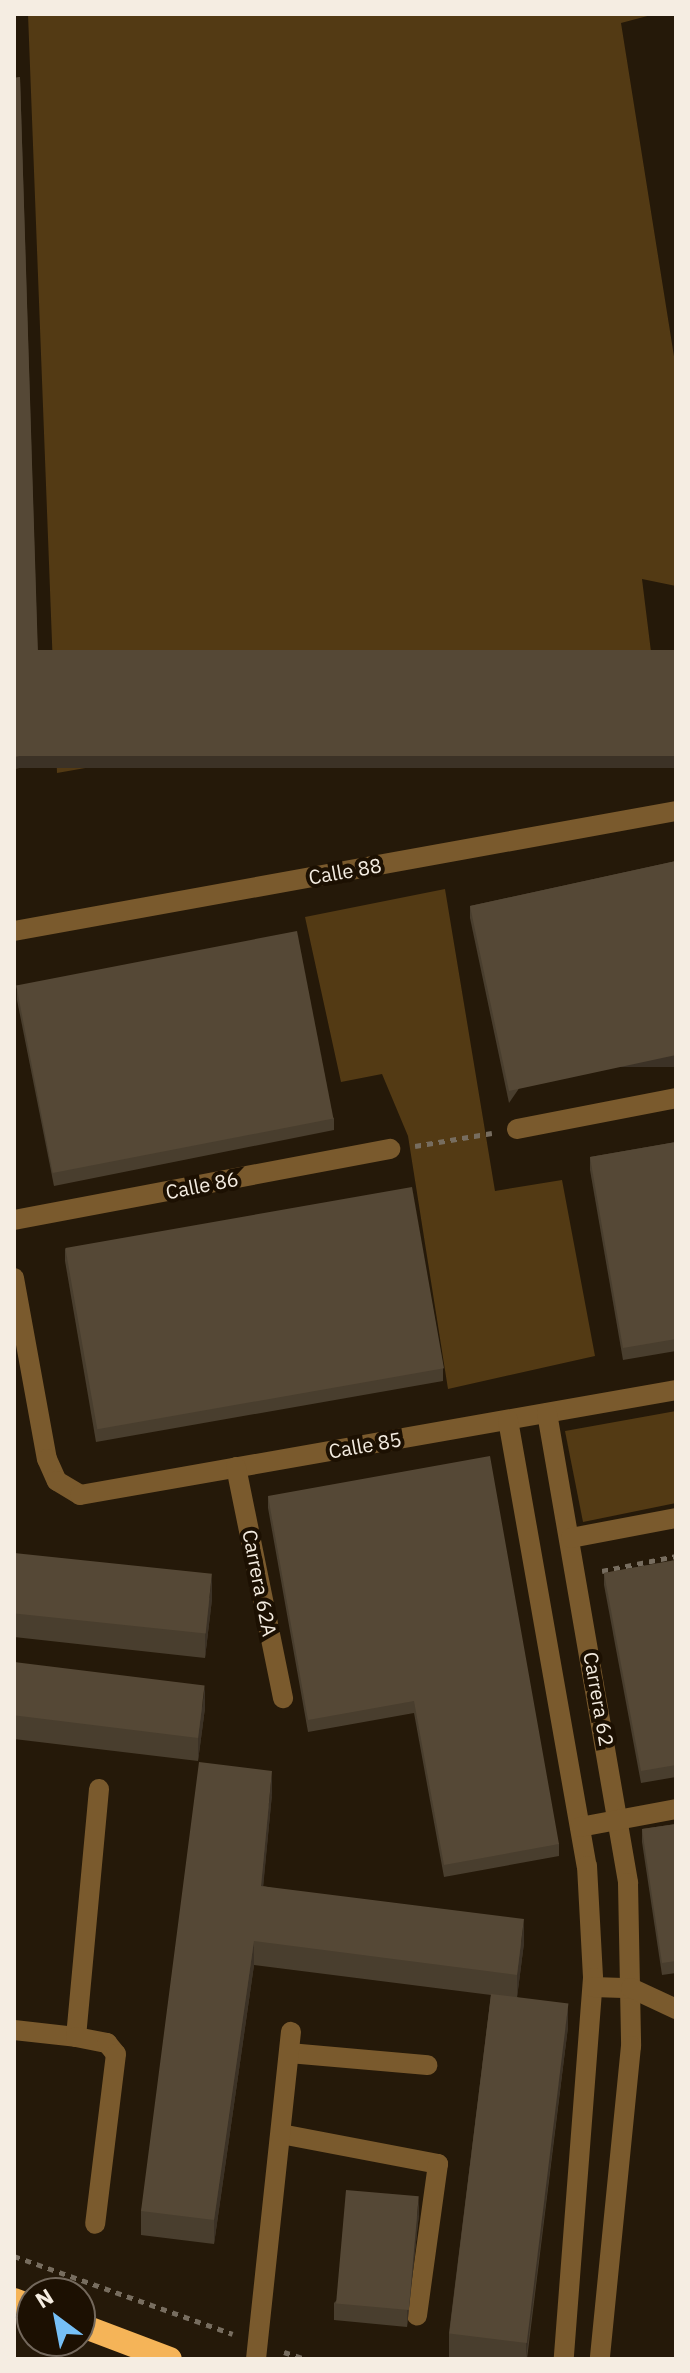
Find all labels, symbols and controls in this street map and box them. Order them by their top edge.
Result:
street label: Calle 88 [307,853,383,889]
street label: Calle 86 [164,1166,240,1204]
street label: Calle 85 [327,1427,403,1463]
street label: Carrera 62A [238,1528,282,1638]
street label: Carrera 62 [579,1650,619,1748]
north arrow [16,2277,96,2357]
text: N [30,2281,59,2314]

